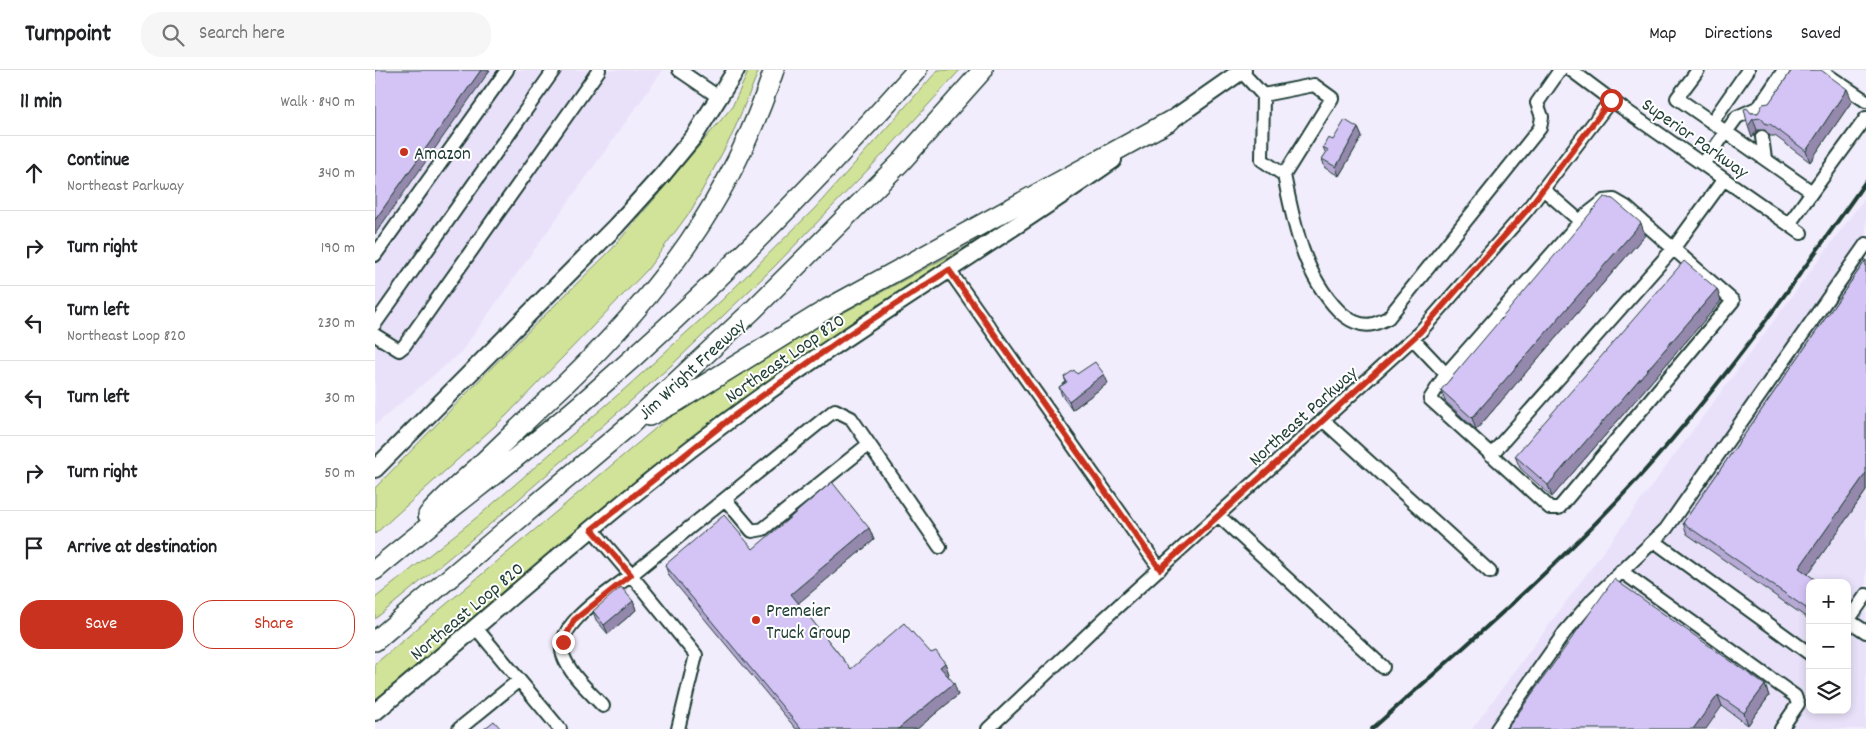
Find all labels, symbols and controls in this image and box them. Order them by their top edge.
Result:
search box [141,12,491,57]
text: Turnpoint [25,18,111,52]
icon: search [159,21,187,49]
text: Search here [199,21,285,48]
text: Map [1649,22,1676,47]
text: Directions [1704,22,1773,47]
text: Saved [1801,22,1841,47]
text: 11 min [20,88,62,118]
route start [1600,89,1623,112]
text: Walk · 840 m [281,91,355,114]
street label: Superior Parkway [1635,93,1753,187]
place label: Amazon [414,142,471,169]
marker: Amazon [398,146,410,158]
text: Continue [67,148,129,175]
icon: ahead [20,159,48,187]
text: 340 m [318,162,355,185]
text: Northeast Parkway [67,175,184,198]
icon: right [20,234,48,262]
text: Turn right [67,235,138,262]
text: 190 m [321,237,355,260]
text: Turn left [67,298,130,325]
street label: Northeast Loop 820 [720,308,852,411]
icon: left [20,309,48,337]
text: 230 m [318,312,355,335]
street label: Jim Wright Freeway [633,313,754,428]
text: Northeast Loop 820 [67,325,186,348]
street label: Northeast Parkway [1244,361,1365,474]
icon: left [20,384,48,412]
text: Turn left [67,385,130,412]
text: 30 m [325,387,355,410]
icon: right [20,459,48,487]
text: Turn right [67,460,138,487]
text: 50 m [324,462,355,485]
icon: arrive [20,534,48,562]
text: Arrive at destination [67,535,217,562]
street label: Northeast Loop 820 [405,557,531,668]
map controls [1806,579,1851,714]
button: + [1806,579,1851,624]
place label: Premeier Truck Group [766,599,851,648]
button: Save [20,600,183,649]
button: Share [193,600,355,649]
marker: Premeier Truck Group [750,614,762,626]
button: − [1806,624,1851,669]
route end [552,631,575,654]
button: layers [1806,669,1851,714]

